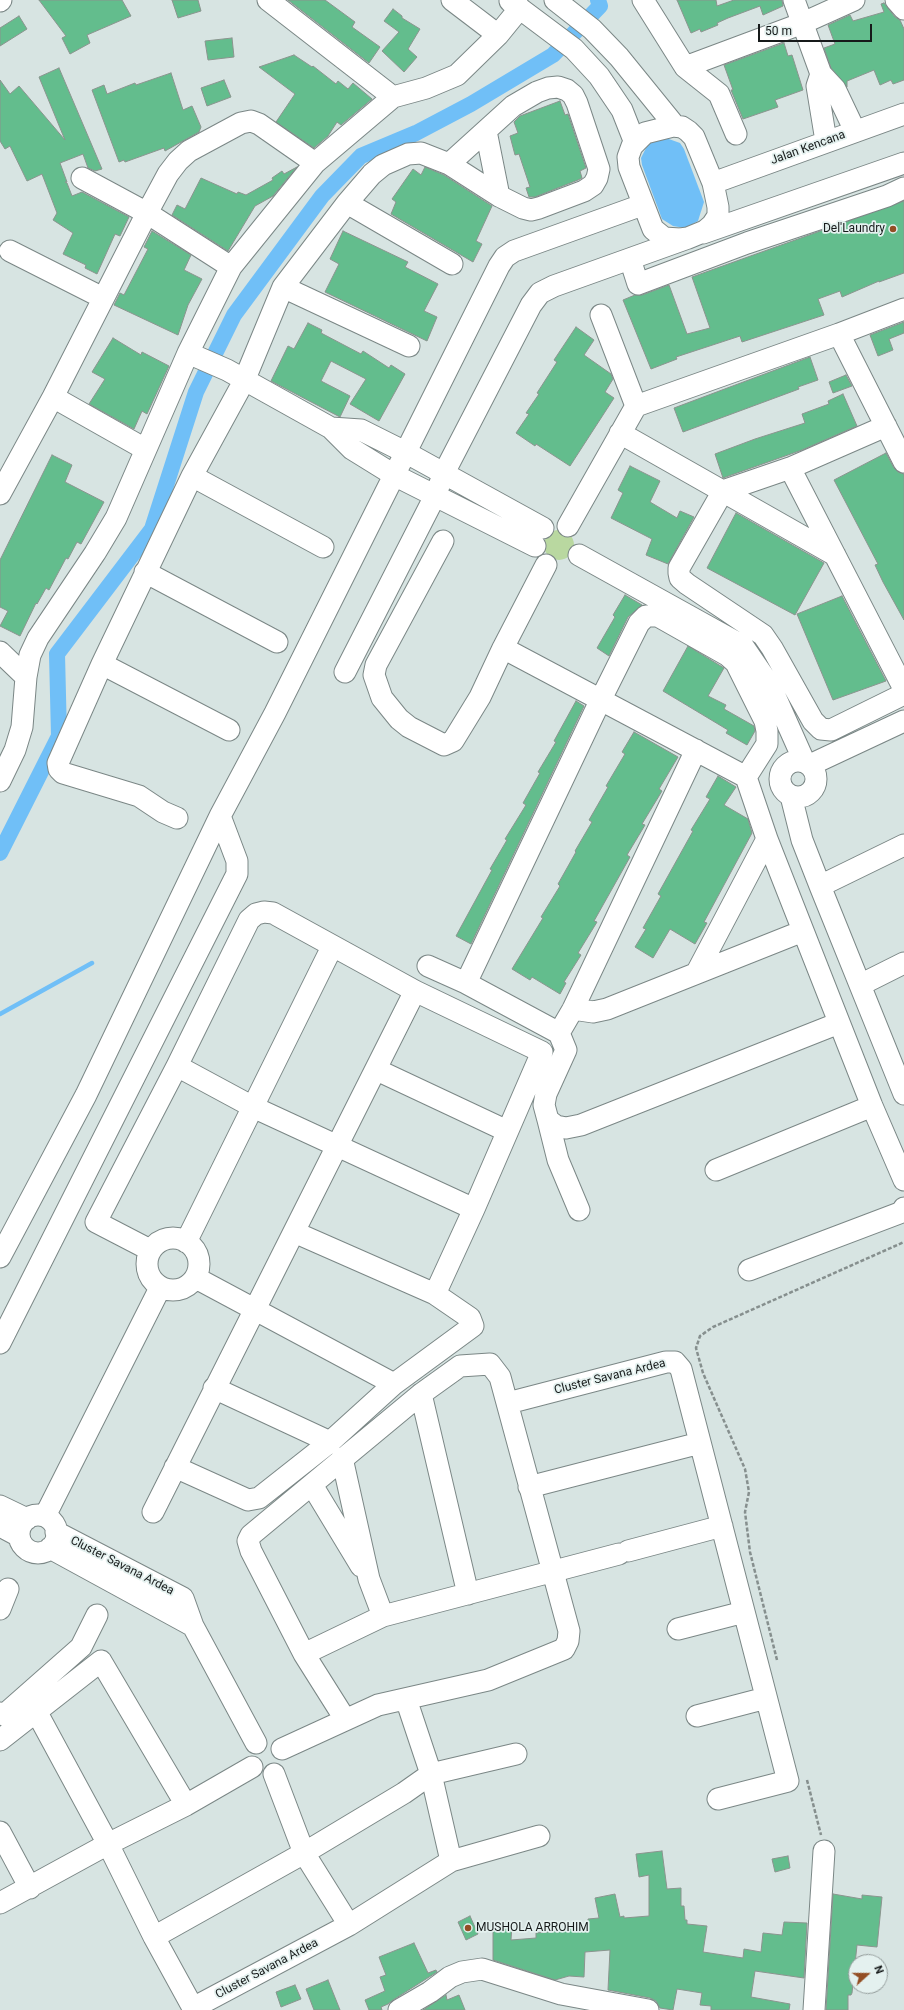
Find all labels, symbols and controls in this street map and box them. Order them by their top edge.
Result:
scale bar [760,16,874,42]
text: 50 m [765,24,792,38]
street label: Jalan Kencana [769,128,847,168]
place label: Del'Laundry [823,222,885,236]
marker: Del'Laundry [888,224,898,234]
street label: Cluster Savana Ardea [553,1356,667,1398]
street label: Cluster Savana Ardea [68,1534,176,1598]
place label: MUSHOLA ARROHIM [476,1921,589,1935]
marker: MUSHOLA ARROHIM [463,1923,473,1933]
street label: Cluster Savana Ardea [213,1936,321,2002]
north arrow [848,1954,888,1994]
text: N [871,1964,886,1976]

